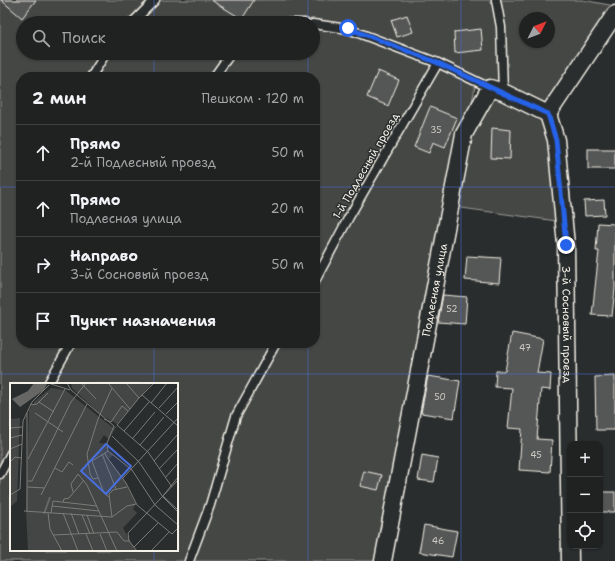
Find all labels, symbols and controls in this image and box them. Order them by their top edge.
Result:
north arrow [519,12,555,48]
search box [16,16,320,60]
route start [339,19,357,37]
icon: search [30,27,52,49]
text: Поиск [62,28,106,48]
text: 2 мин [32,87,87,109]
text: Пешком · 120 m [201,90,304,107]
street label: 1-й Подлесный проезд [329,110,403,222]
house number: 35 [430,124,442,136]
text: Прямо [70,134,120,154]
icon: ahead [32,142,54,164]
text: 50 m [271,144,304,161]
text: 2-й Подлесный проезд [70,154,216,171]
text: Прямо [70,190,120,210]
icon: ahead [32,198,54,220]
text: 20 m [271,200,304,217]
text: Подлесная улица [70,210,182,227]
route end [557,236,575,254]
street label: Подлесная улица [418,242,451,338]
text: Направо [70,246,138,266]
icon: right [32,254,54,276]
text: 50 m [271,256,304,273]
text: 3-й Сосновый проезд [70,266,209,283]
street label: 3-й Сосновый проезд [559,266,575,383]
house number: 52 [446,303,458,315]
icon: arrive [32,310,54,332]
text: Пункт назначения [70,311,216,331]
house number: 47 [519,342,531,354]
inset map [10,383,178,551]
house number: 50 [434,391,446,403]
map controls [567,441,603,549]
button: + [567,441,603,477]
house number: 45 [530,449,542,461]
button: − [567,477,603,513]
button: locate [567,513,603,549]
house number: 46 [432,535,444,547]

